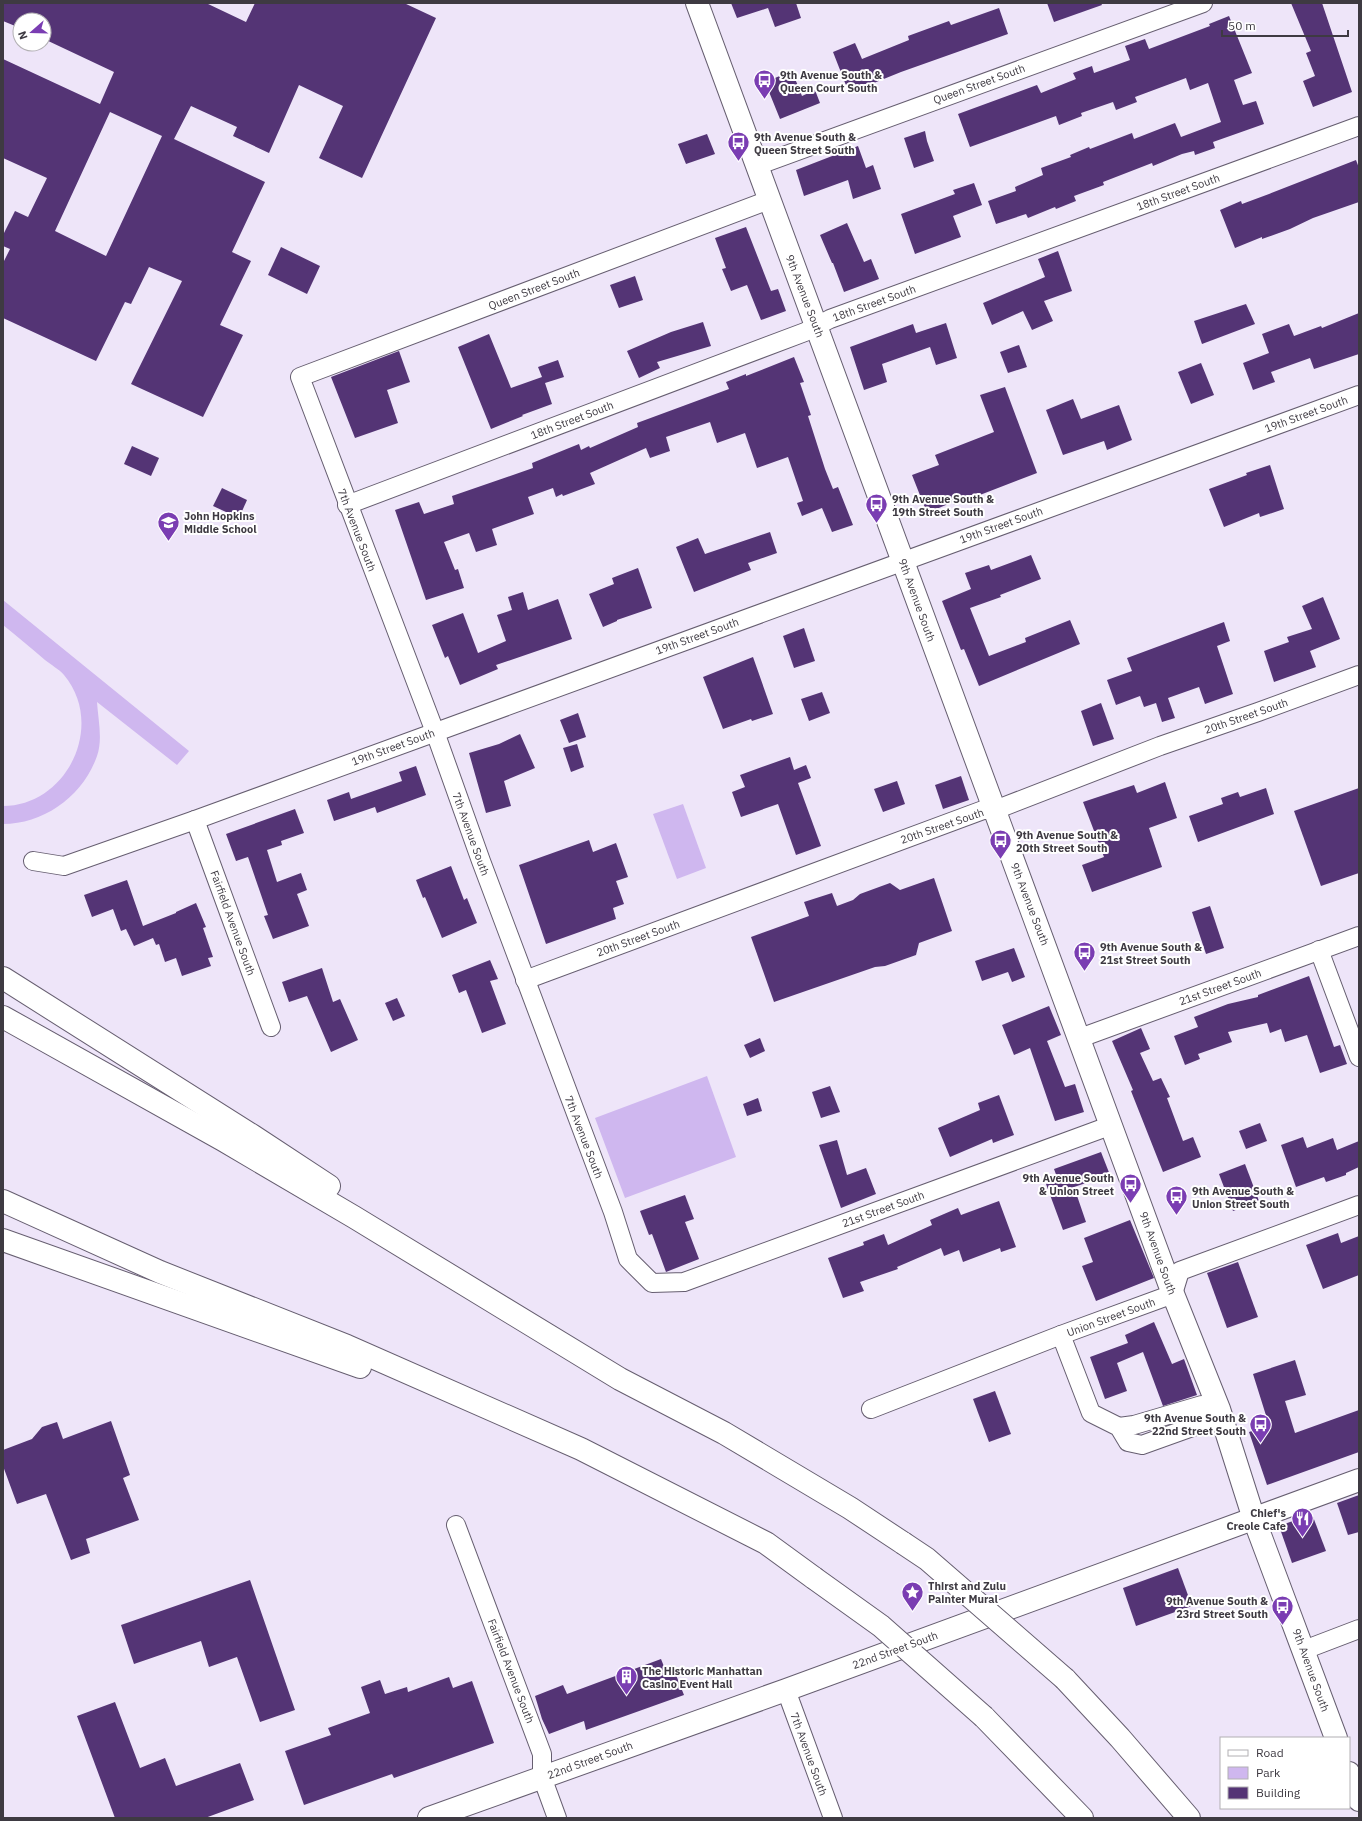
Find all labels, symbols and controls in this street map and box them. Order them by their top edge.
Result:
north arrow [12,12,52,52]
scale bar [1222,12,1348,38]
text: 50 m [1228,18,1256,33]
text: N [15,29,31,42]
street label: Queen Street South [931,61,1027,107]
bus stop icon: 9th Avenue South & Queen Court South [751,68,777,101]
place label: 9th Avenue South & Queen Court South [780,68,882,95]
bus stop icon: 9th Avenue South & Queen Street South [725,130,751,163]
place label: 9th Avenue South & Queen Street South [754,130,856,157]
street label: 18th Street South [1134,170,1222,214]
street label: 9th Avenue South [783,253,827,339]
street label: Queen Street South [486,265,582,313]
street label: 18th Street South [830,281,918,325]
street label: 19th Street South [1262,392,1350,436]
street label: 18th Street South [529,398,615,442]
street label: 7th Avenue South [335,487,379,573]
bus stop icon: 9th Avenue South & 19th Street South [864,492,890,525]
place label: 9th Avenue South & 19th Street South [892,492,994,519]
street label: 19th Street South [957,503,1045,547]
school or university icon: John Hopkins Middle School [156,509,182,542]
place label: John Hopkins Middle School [184,509,257,536]
street label: 9th Avenue South [895,556,939,644]
street label: 19th Street South [653,614,741,658]
street label: 20th Street South [1202,695,1290,737]
street label: 19th Street South [349,725,437,769]
street label: 7th Avenue South [449,790,493,878]
street label: 20th Street South [898,805,986,847]
bus stop icon: 9th Avenue South & 20th Street South [987,828,1013,861]
place label: 9th Avenue South & 20th Street South [1016,828,1118,855]
street label: 9th Avenue South [1008,861,1052,947]
street label: Fairfield Avenue South [207,869,259,977]
street label: 20th Street South [594,916,682,960]
bus stop icon: 9th Avenue South & 21st Street South [1072,940,1098,973]
place label: 9th Avenue South & 21st Street South [1100,940,1202,967]
street label: 21st Street South [1177,966,1263,1008]
street label: 7th Avenue South [562,1094,606,1180]
place label: 9th Avenue South & Union Street [1023,1171,1114,1198]
bus stop icon: 9th Avenue South & Union Street [1117,1171,1143,1204]
bus stop icon: 9th Avenue South & Union Street South [1163,1184,1189,1217]
place label: 9th Avenue South & Union Street South [1192,1184,1294,1211]
street label: 21st Street South [840,1188,926,1230]
street label: 9th Avenue South [1136,1209,1180,1297]
street label: Union Street South [1065,1294,1157,1340]
place label: 9th Avenue South & 22nd Street South [1144,1411,1246,1438]
bus stop icon: 9th Avenue South & 22nd Street South [1248,1411,1274,1444]
place label: Chief's Creole Cafe [1226,1506,1286,1533]
restaurant icon: Chief's Creole Cafe [1289,1506,1315,1539]
place icon: Thirst and Zulu Painter Mural [900,1579,926,1612]
place label: Thirst and Zulu Painter Mural [928,1579,1006,1606]
place label: 9th Avenue South & 23rd Street South [1166,1594,1268,1621]
bus stop icon: 9th Avenue South & 23rd Street South [1270,1594,1296,1627]
street label: Fairfield Avenue South [485,1617,537,1725]
street label: 9th Avenue South [1289,1626,1333,1714]
street label: 22nd Street South [850,1628,940,1672]
building icon: The Historic Manhattan Casino Event Hall [614,1664,640,1697]
place label: The Historic Manhattan Casino Event Hall [642,1664,762,1691]
street label: 7th Avenue South [787,1710,831,1798]
legend [1220,1737,1350,1809]
street label: 22nd Street South [545,1738,635,1782]
text: Road [1256,1745,1284,1760]
text: Park [1256,1765,1281,1780]
text: Building [1256,1785,1301,1800]

